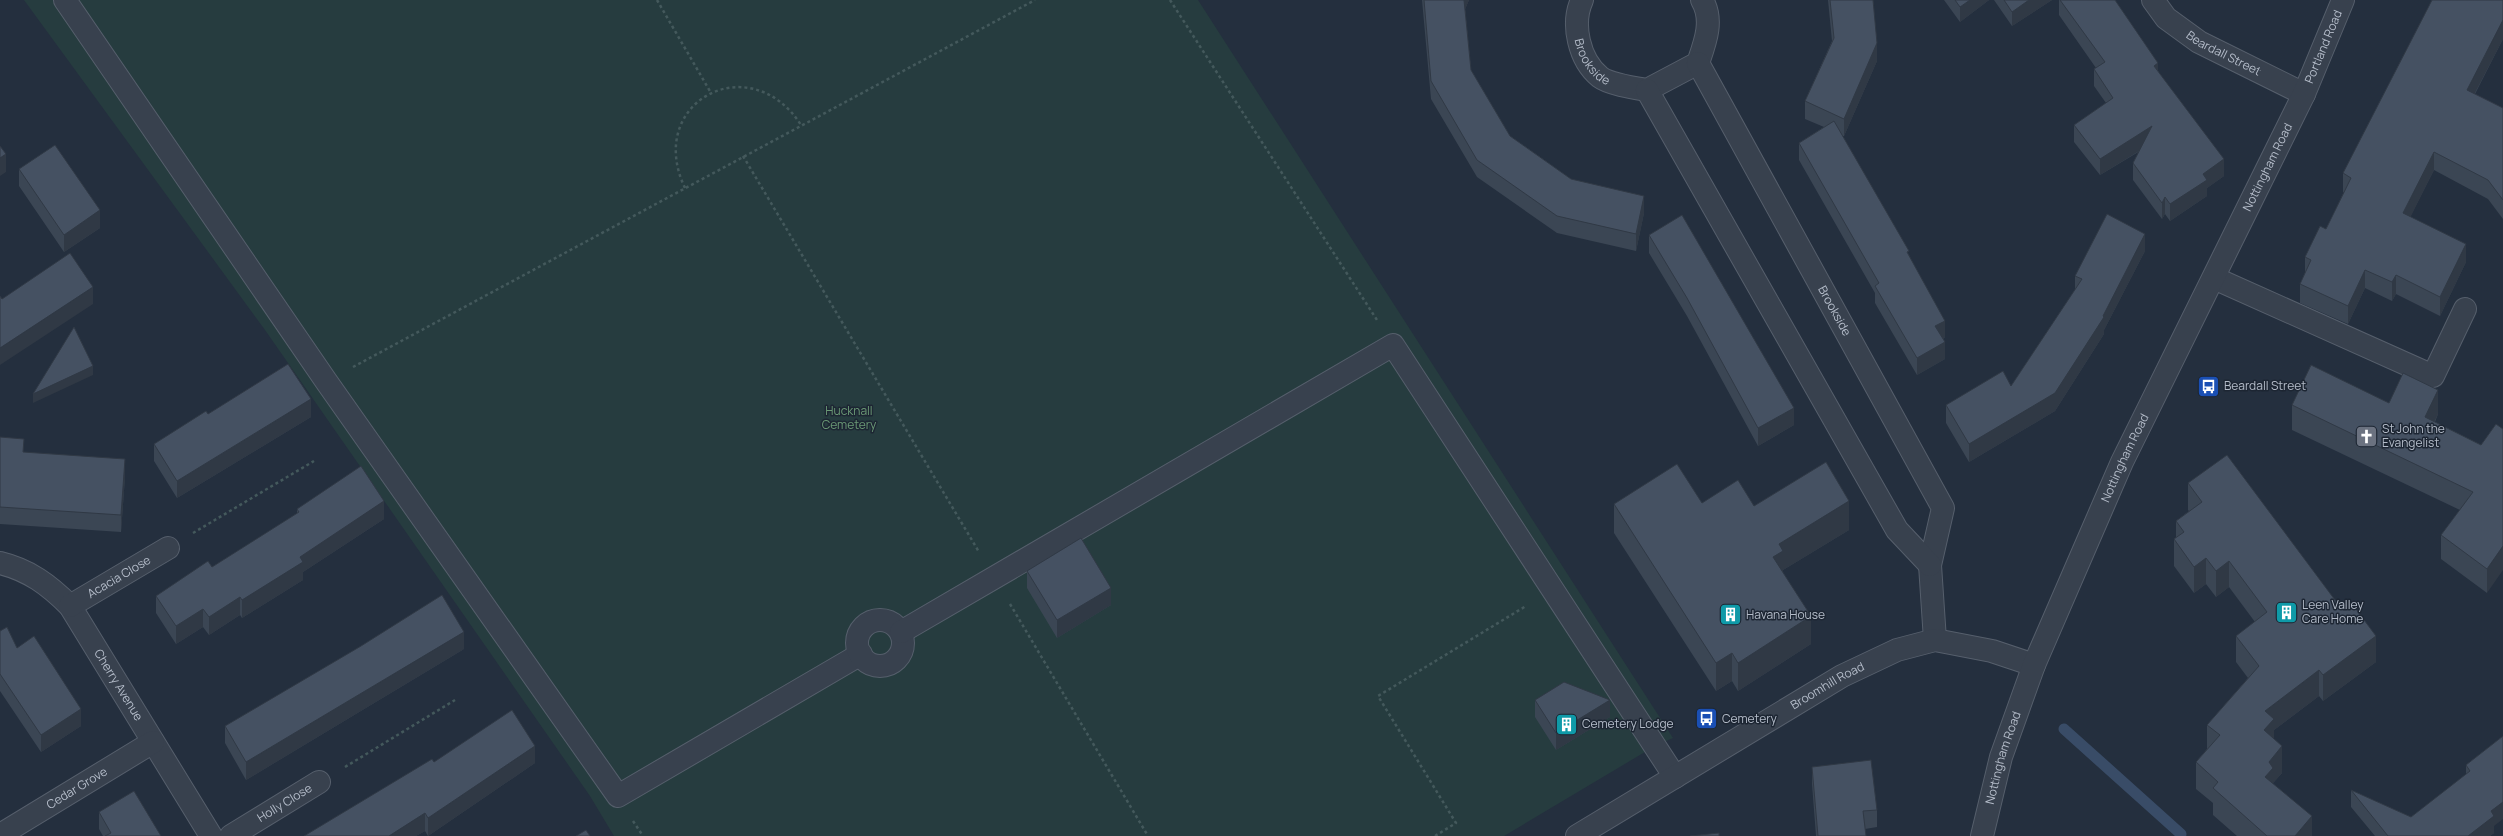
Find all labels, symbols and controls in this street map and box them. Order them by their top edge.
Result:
street label: Portland Road [2300,7,2346,86]
street label: Beardall Street [2183,26,2264,79]
street label: Brookside [1571,37,1613,89]
street label: Nottingham Road [2238,120,2296,214]
street label: Brookside [1814,283,1856,339]
bus stop icon: Beardall Street [2195,373,2221,399]
place label: Beardall Street [2224,377,2306,394]
park label: Hucknall Cemetery [822,402,877,433]
street label: Nottingham Road [2097,411,2153,505]
place label: St John the Evangelist [2382,420,2445,451]
church icon: St John the Evangelist [2353,423,2379,449]
street label: Acacia Close [84,551,154,602]
place label: Leen Valley Care Home [2302,596,2364,627]
building icon: Leen Valley Care Home [2273,599,2299,625]
building icon: Havana House [1717,602,1743,628]
place label: Havana House [1746,606,1825,623]
street label: Cherry Avenue [90,646,147,724]
street label: Broomhill Road [1787,658,1867,713]
bus stop icon: Cemetery [1693,706,1719,732]
street label: Nottingham Road [1981,709,2025,806]
place label: Cemetery [1722,710,1777,727]
building icon: Cemetery Lodge [1554,711,1580,737]
place label: Cemetery Lodge [1582,715,1674,732]
street label: Cedar Grove [43,763,110,813]
street label: Holly Close [254,779,315,826]

